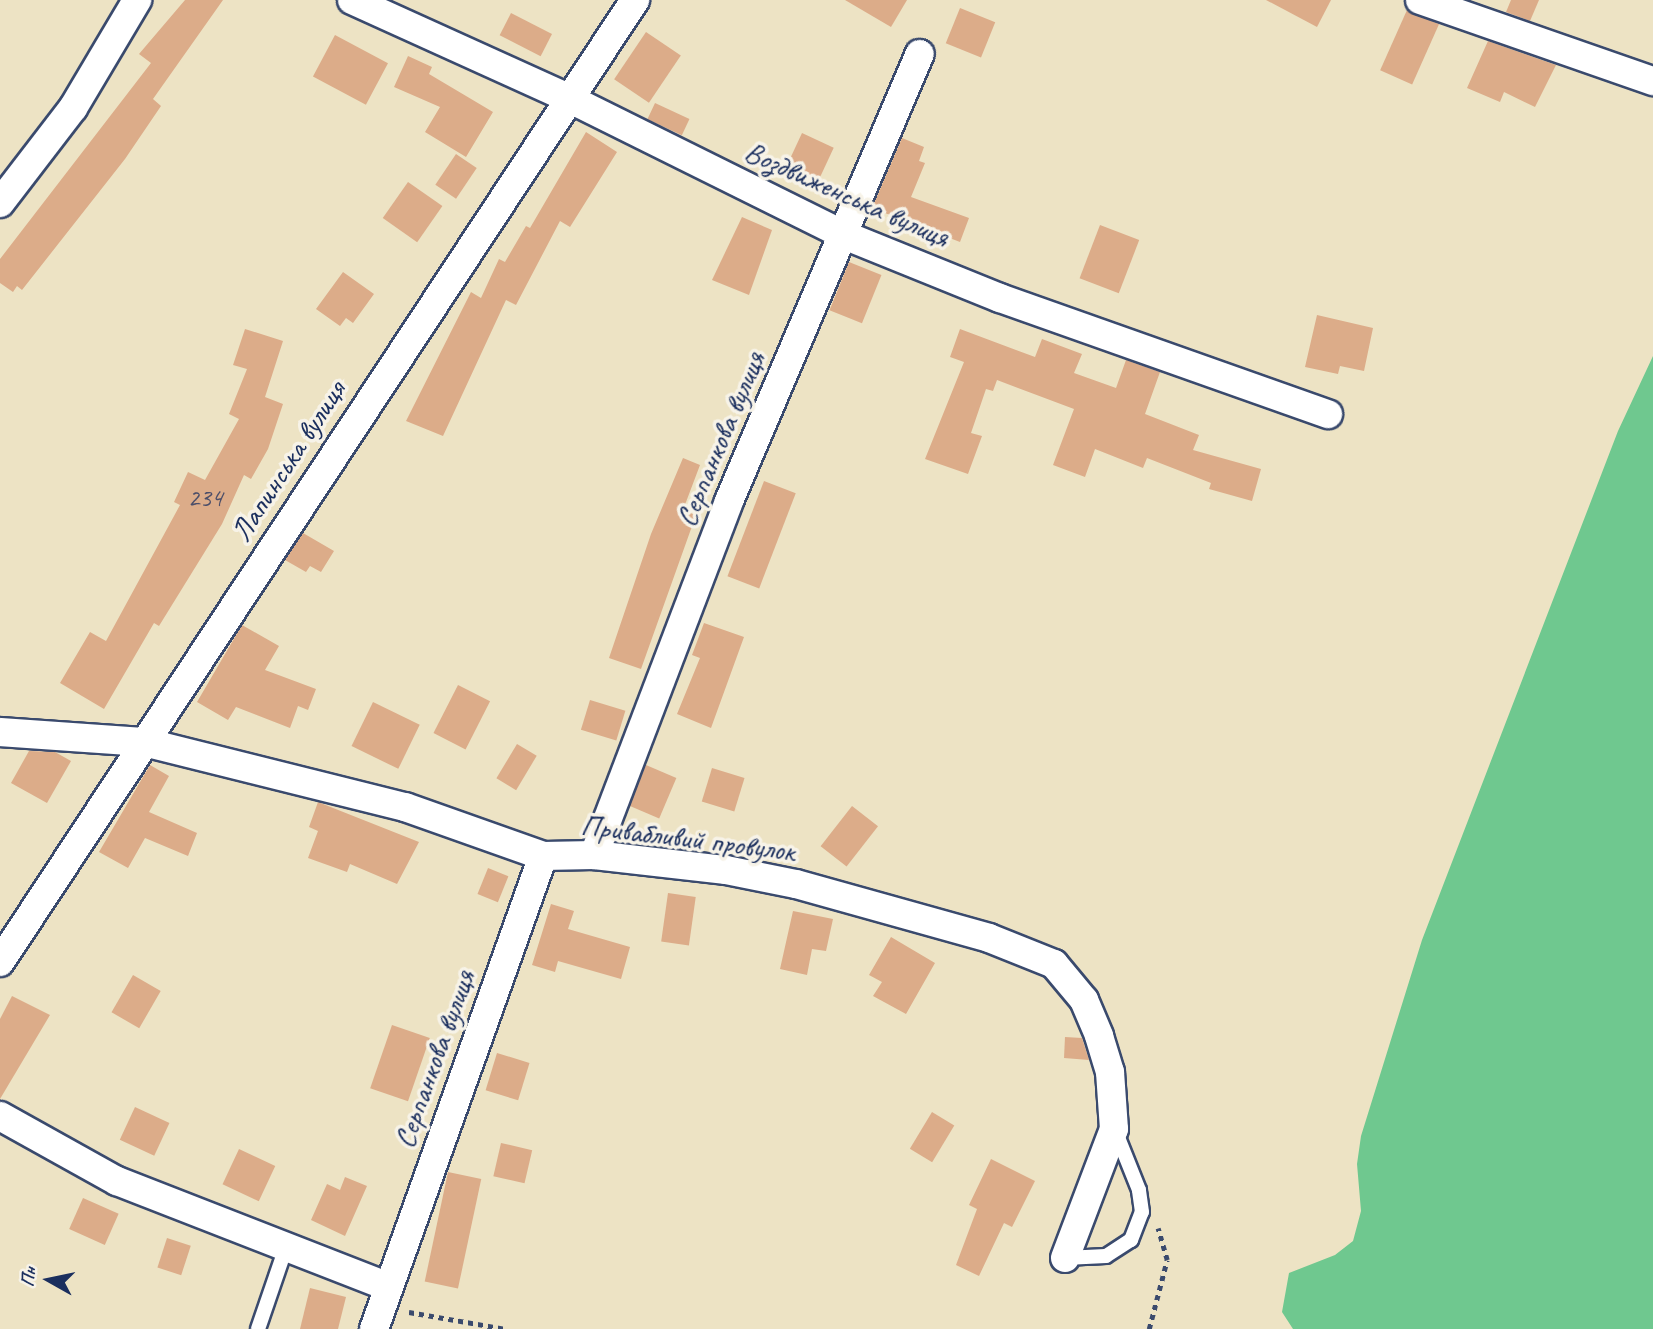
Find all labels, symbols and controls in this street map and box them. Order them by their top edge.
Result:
street label: Воздвиженська вулиця [739,133,955,255]
street label: Серпанкова вулиця [667,346,773,532]
street label: Лапинська вулиця [223,374,353,548]
house number: 234 [187,482,223,514]
street label: Привабливий провулок [579,807,797,869]
street label: Серпанкова вулиця [385,965,483,1153]
north arrow [14,1245,84,1315]
text: Пн [15,1265,42,1288]

